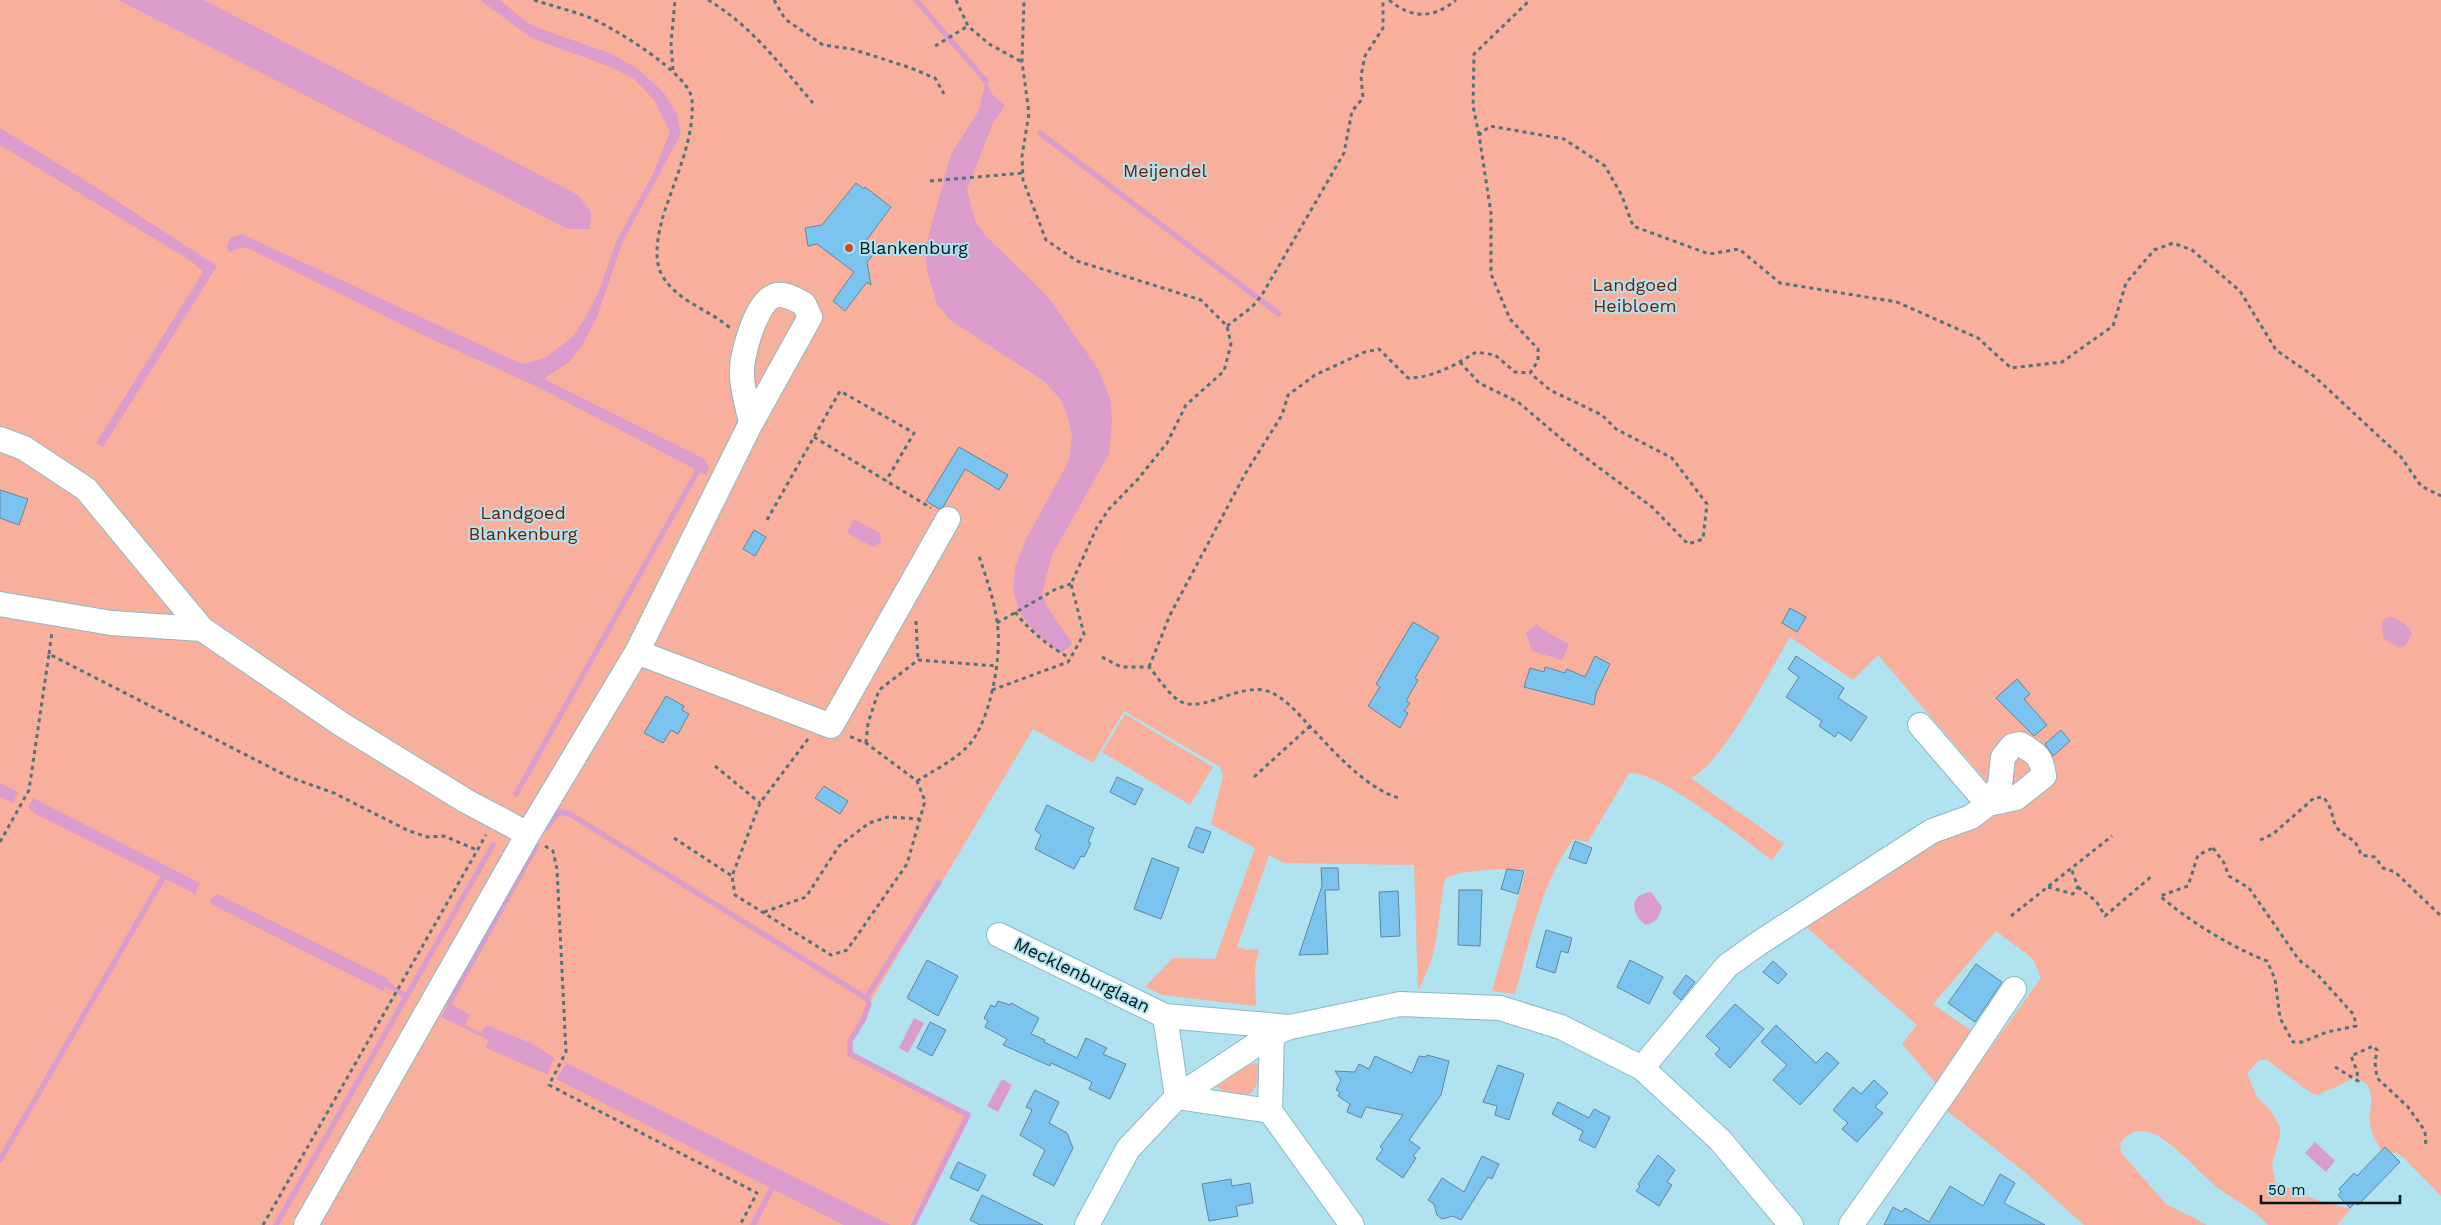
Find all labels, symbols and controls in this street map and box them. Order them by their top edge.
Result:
park label: Meijendel [1123,160,1207,181]
place label: Blankenburg [859,237,968,258]
marker: Blankenburg [843,242,855,254]
park label: Landgoed Heibloem [1592,274,1678,316]
park label: Landgoed Blankenburg [469,502,578,544]
street label: Mecklenburglaan [1011,932,1154,1017]
scale bar [2261,1172,2400,1204]
text: 50 m [2268,1181,2305,1199]

